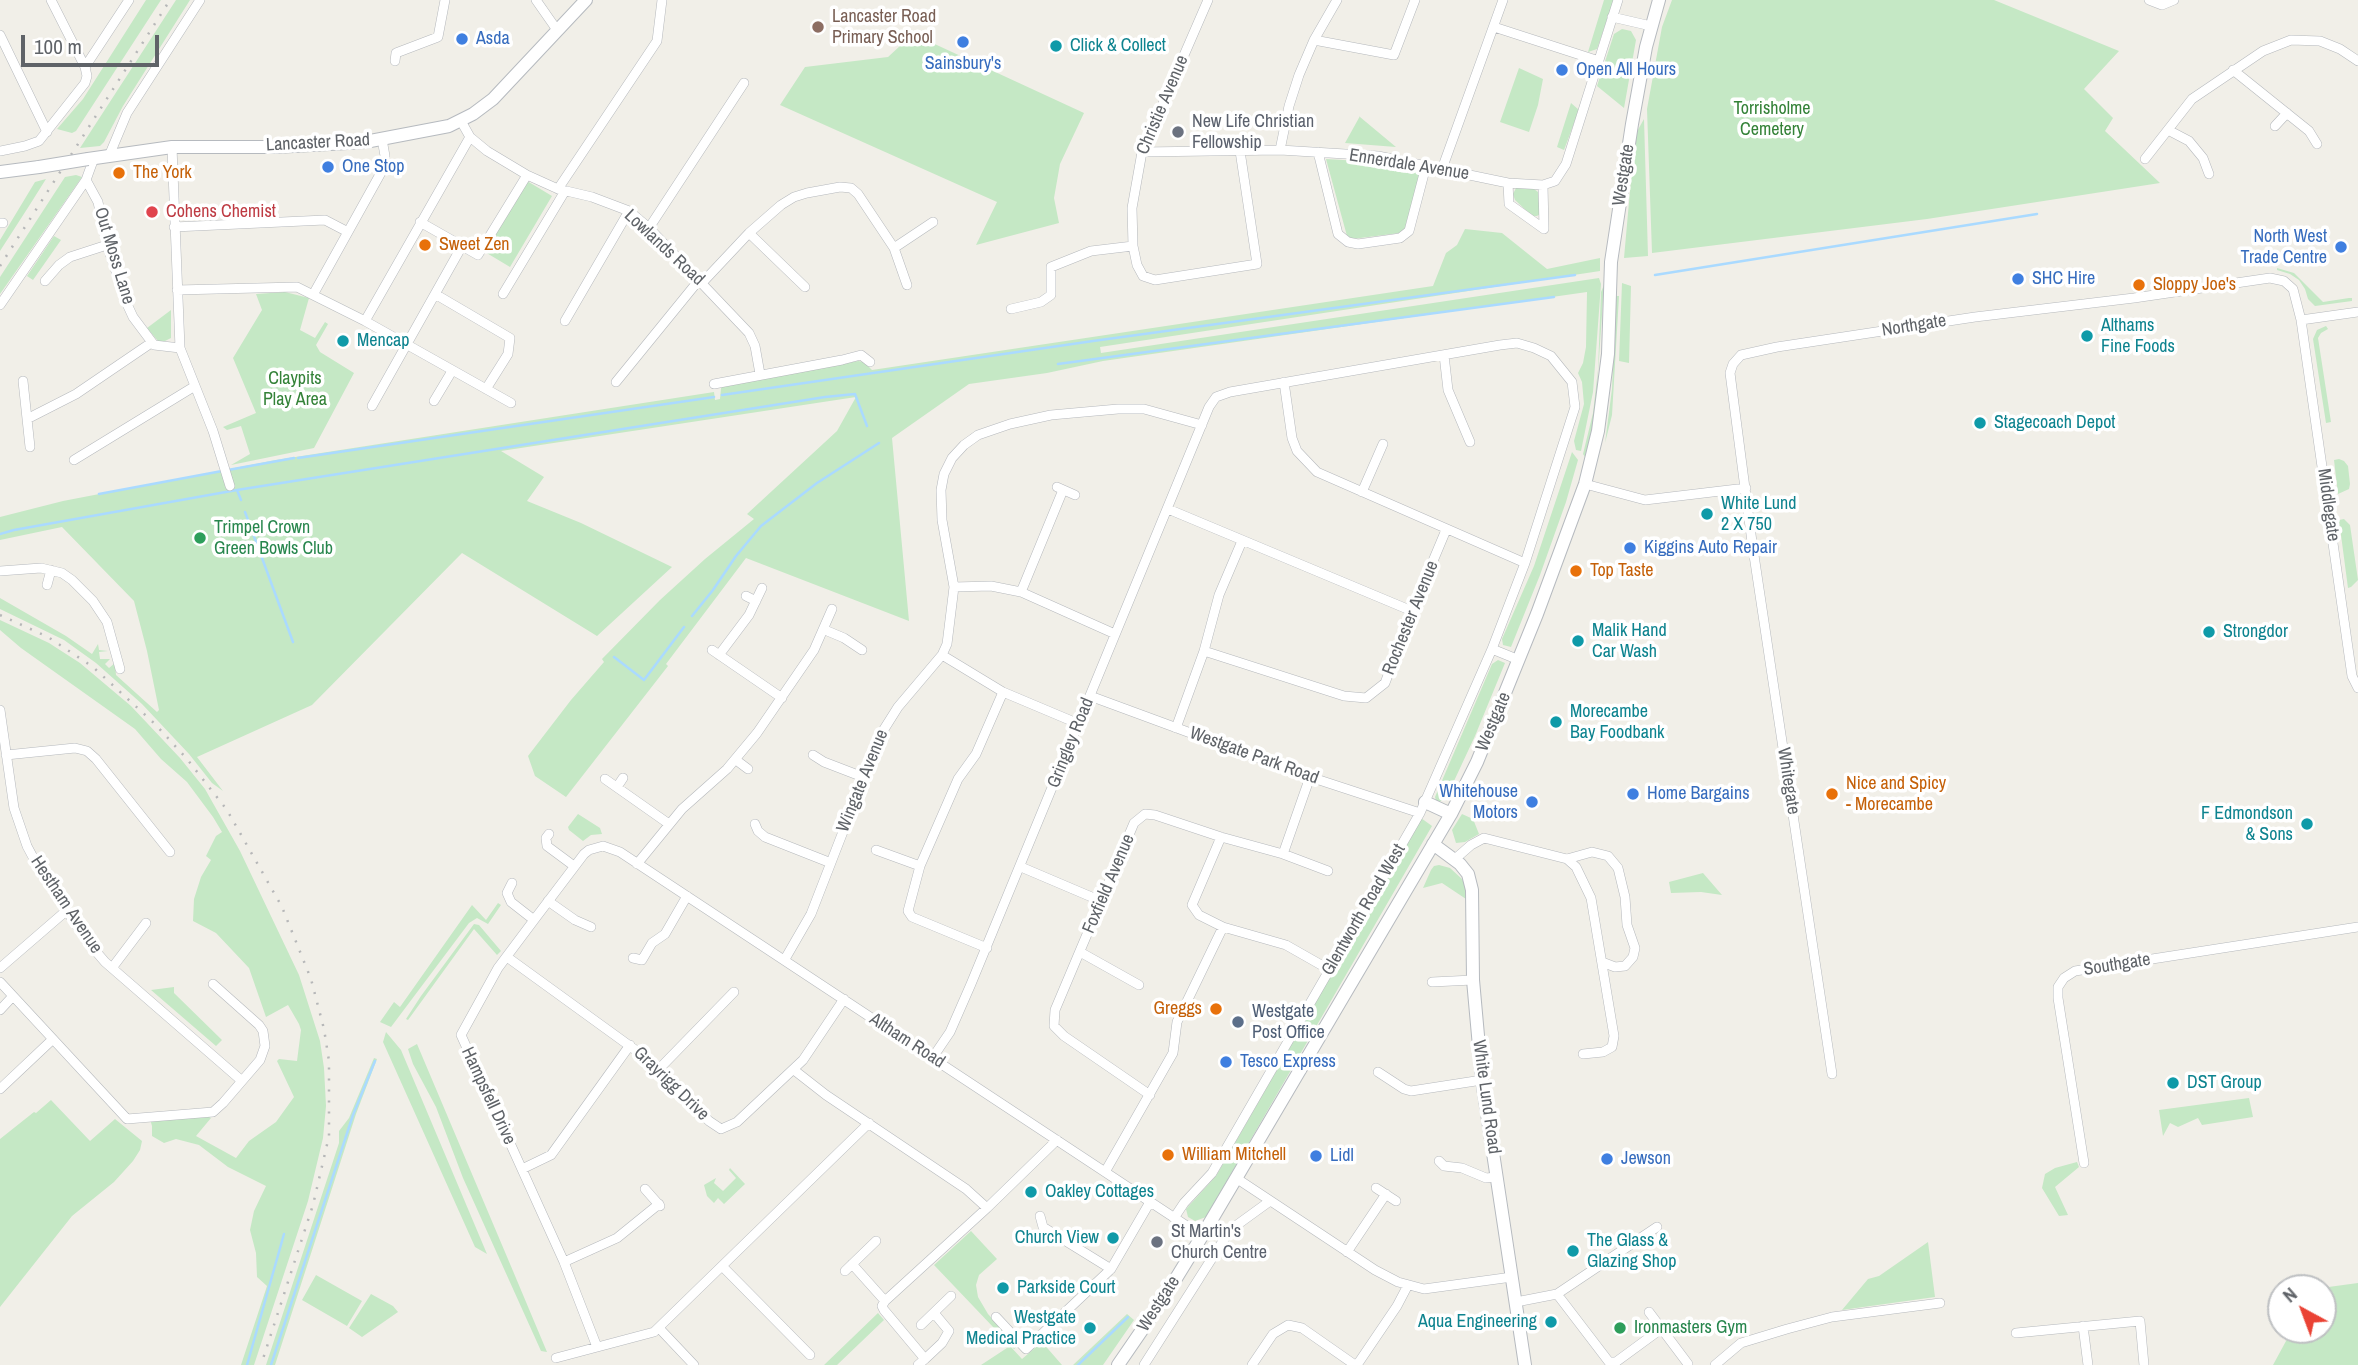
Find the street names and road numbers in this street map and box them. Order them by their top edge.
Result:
street label: Christie Avenue [1132,52,1194,158]
street label: Lancaster Road [265,129,371,157]
street label: Westgate [1608,143,1640,207]
street label: Ennerdale Avenue [1347,145,1471,185]
street label: Out Moss Lane [89,205,139,307]
street label: Lowlands Road [619,205,709,291]
street label: Northgate [1880,310,1948,342]
street label: Middlegate [2312,467,2344,543]
street label: Rochester Avenue [1378,558,1444,678]
street label: Westgate [1472,689,1516,755]
street label: Gringley Road [1043,695,1099,791]
street label: Westgate Park Road [1186,723,1322,789]
street label: Wingate Avenue [833,726,893,836]
street label: Whitegate [1772,746,1804,816]
street label: Foxfield Avenue [1078,831,1140,937]
street label: Glentworth Road West [1318,840,1410,980]
street label: Hestham Avenue [25,852,107,958]
street label: Southgate [2082,949,2152,981]
street label: Altham Road [865,1009,949,1073]
street label: White Lund Road [1467,1039,1505,1155]
street label: Grayrigg Drive [629,1043,713,1125]
street label: Hampsfell Drive [456,1044,520,1148]
street label: Westgate [1133,1272,1185,1336]

